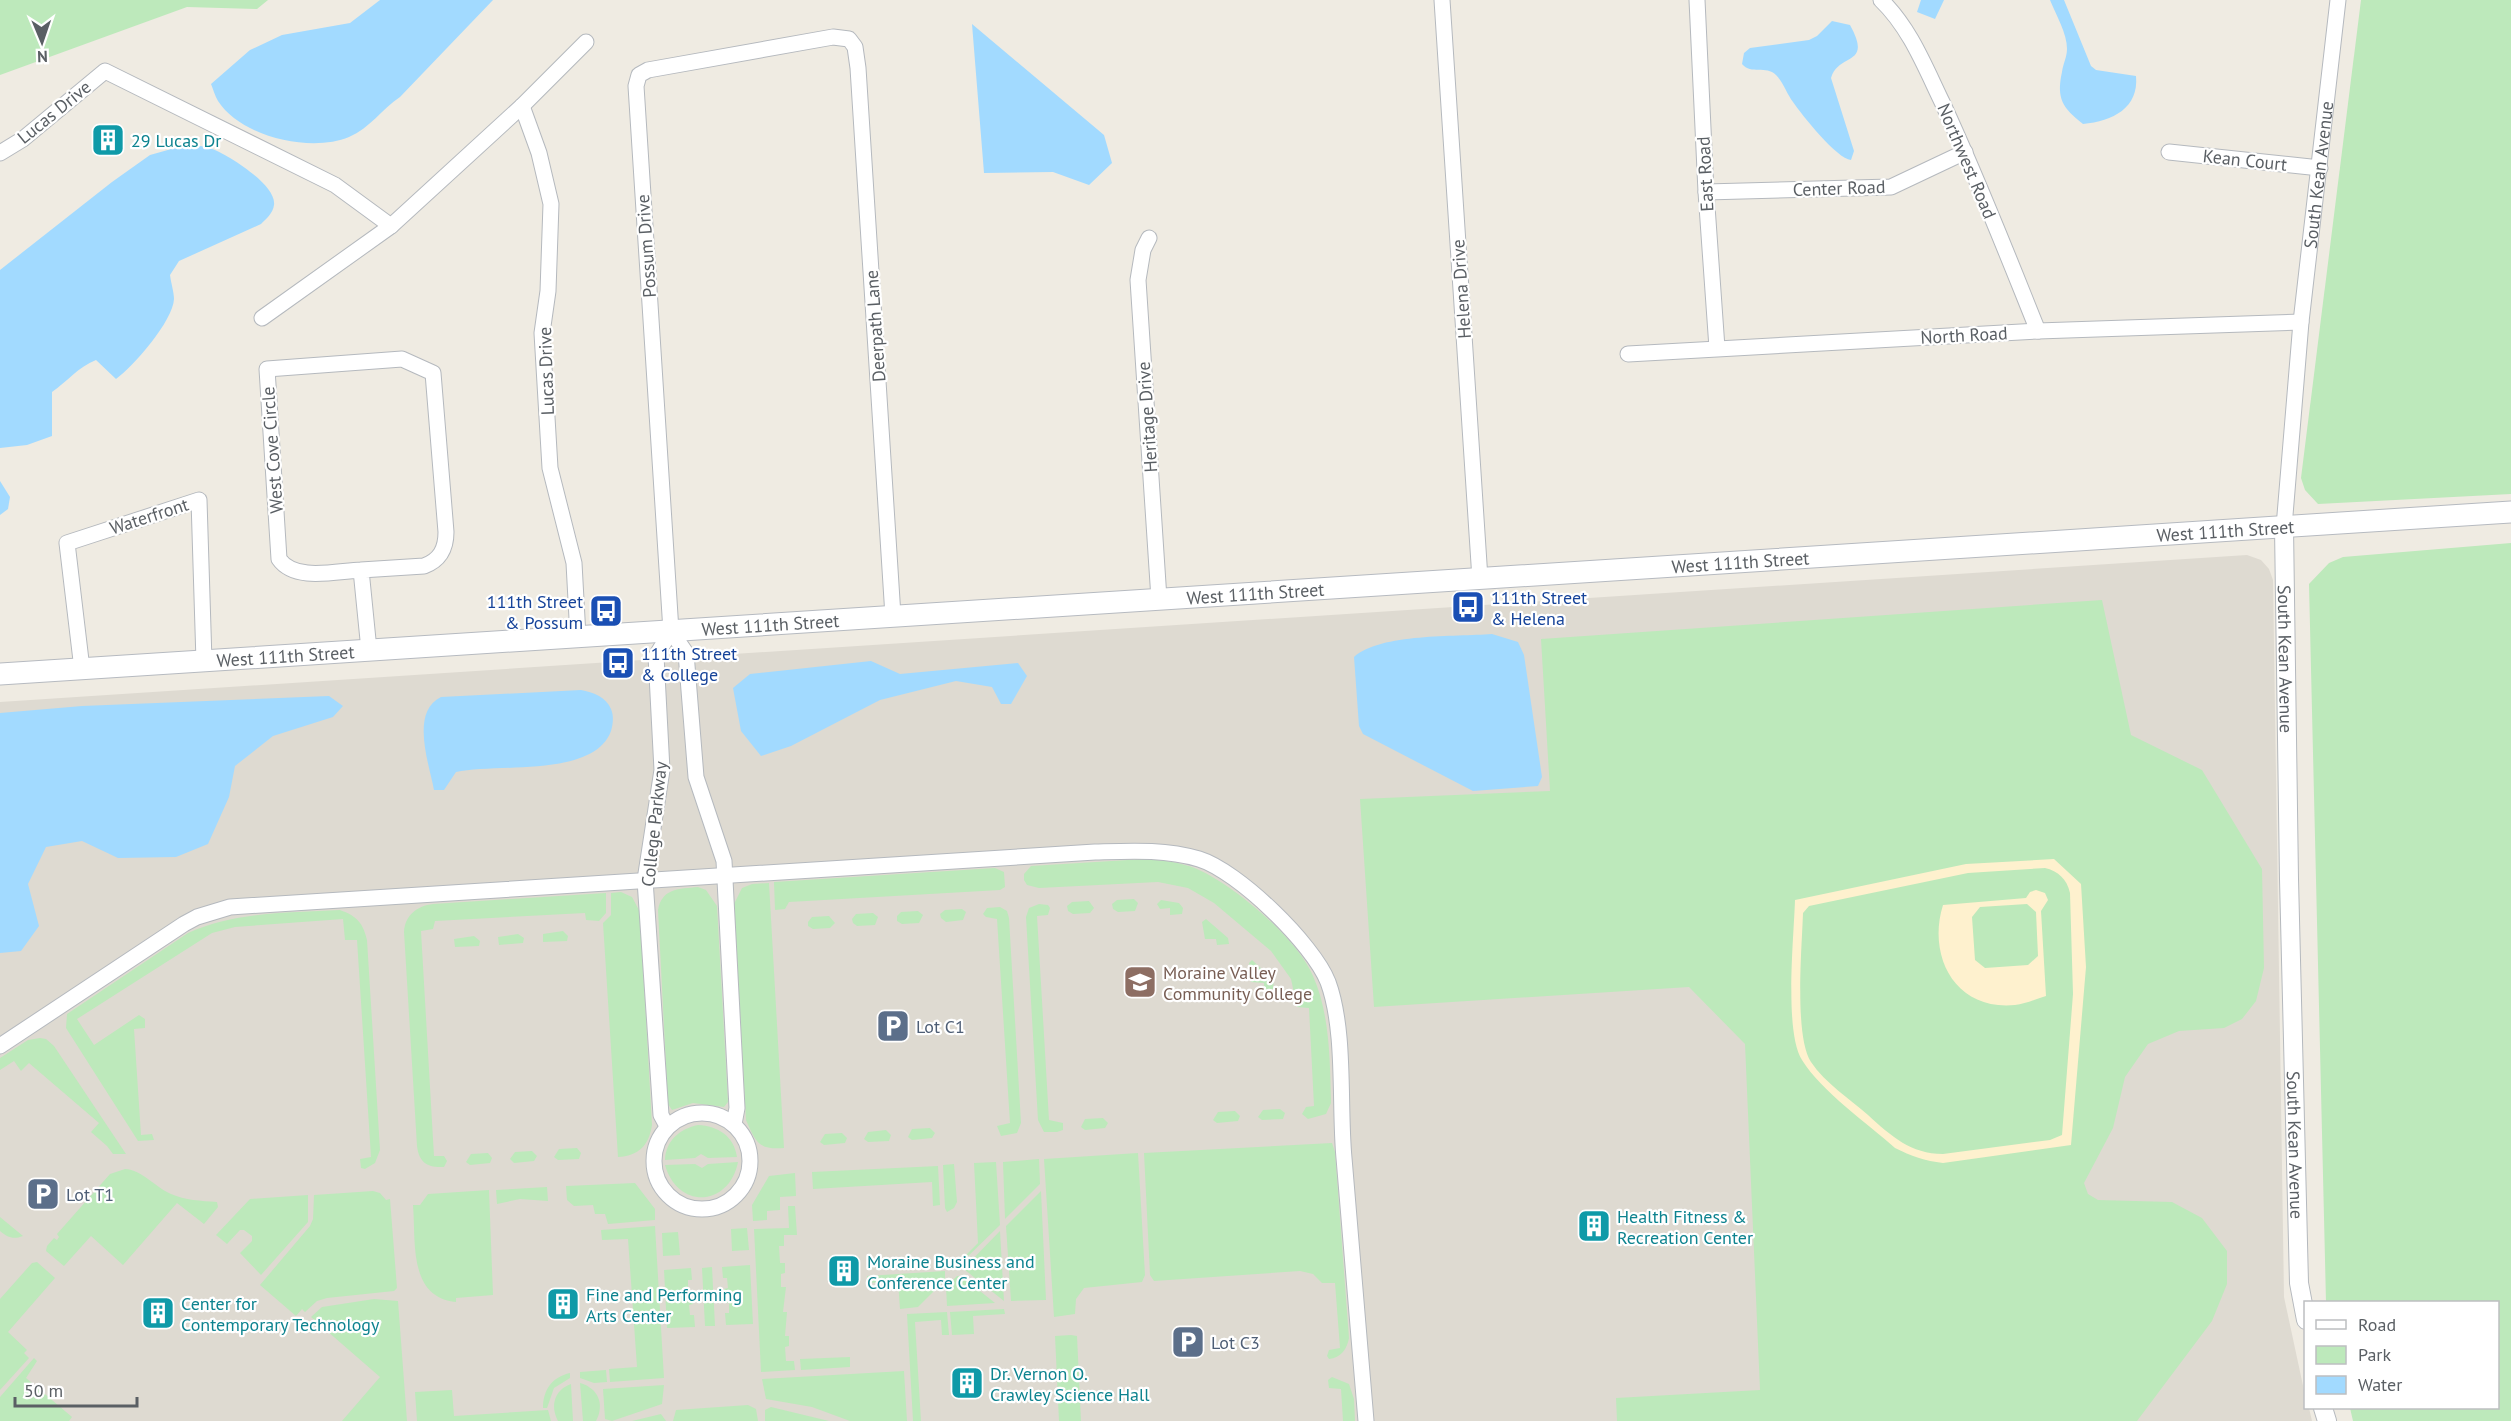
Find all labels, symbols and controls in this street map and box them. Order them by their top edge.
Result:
north arrow [12,12,72,72]
text: N [37,47,48,67]
street label: Lucas Drive [12,75,96,149]
street label: Northwest Road [1932,100,2002,222]
street label: South Kean Avenue [2298,100,2338,250]
building icon: 29 Lucas Dr [90,122,126,158]
place label: 29 Lucas Dr [131,129,221,152]
street label: East Road [1692,136,1718,212]
street label: Kean Court [2202,144,2288,176]
street label: Center Road [1792,175,1886,201]
street label: Possum Drive [631,193,661,299]
street label: Helena Drive [1446,239,1476,339]
street label: Deerpath Lane [860,269,890,383]
street label: North Road [1920,321,2008,349]
street label: Lucas Drive [533,326,559,416]
street label: Heritage Drive [1132,361,1162,473]
street label: West Cove Circle [256,386,288,514]
street label: Waterfront [107,492,191,540]
street label: West 111th Street [2156,515,2295,546]
street label: West 111th Street [1671,546,1810,578]
street label: West 111th Street [1186,577,1325,609]
street label: South Kean Avenue [2273,585,2298,733]
place label: 111th Street & Helena [1491,586,1587,630]
bus stop icon: 111th Street & Helena [1450,589,1486,625]
place label: 111th Street & Possum [487,590,583,634]
bus stop icon: 111th Street & Possum [588,593,624,629]
street label: West 111th Street [701,608,840,640]
street label: West 111th Street [216,640,355,672]
place label: 111th Street & College [641,642,737,686]
bus stop icon: 111th Street & College [600,645,636,681]
street label: College Parkway [636,760,672,888]
place label: Moraine Valley Community College [1163,961,1312,1005]
school or university icon: Moraine Valley Community College [1122,964,1158,1000]
parking icon: Lot C1 [875,1008,911,1044]
place label: Lot C1 [916,1015,965,1038]
street label: South Kean Avenue [2282,1070,2309,1219]
parking icon: Lot T1 [25,1176,61,1212]
place label: Lot T1 [66,1183,114,1206]
place label: Health Fitness & Recreation Center [1617,1205,1753,1249]
building icon: Health Fitness & Recreation Center [1576,1208,1612,1244]
place label: Moraine Business and Conference Center [867,1250,1035,1294]
building icon: Moraine Business and Conference Center [826,1253,862,1289]
place label: Fine and Performing Arts Center [586,1283,742,1327]
building icon: Fine and Performing Arts Center [545,1286,581,1322]
place label: Center for Contemporary Technology [181,1292,380,1336]
building icon: Center for Contemporary Technology [140,1295,176,1331]
legend [2304,1301,2499,1409]
text: Road [2358,1313,2396,1336]
parking icon: Lot C3 [1170,1324,1206,1360]
place label: Lot C3 [1211,1331,1260,1354]
text: Park [2358,1343,2391,1366]
place label: Dr. Vernon O. Crawley Science Hall [990,1362,1150,1406]
building icon: Dr. Vernon O. Crawley Science Hall [949,1365,985,1401]
scale bar [15,1370,136,1408]
text: Water [2358,1373,2402,1396]
text: 50 m [24,1379,63,1402]

